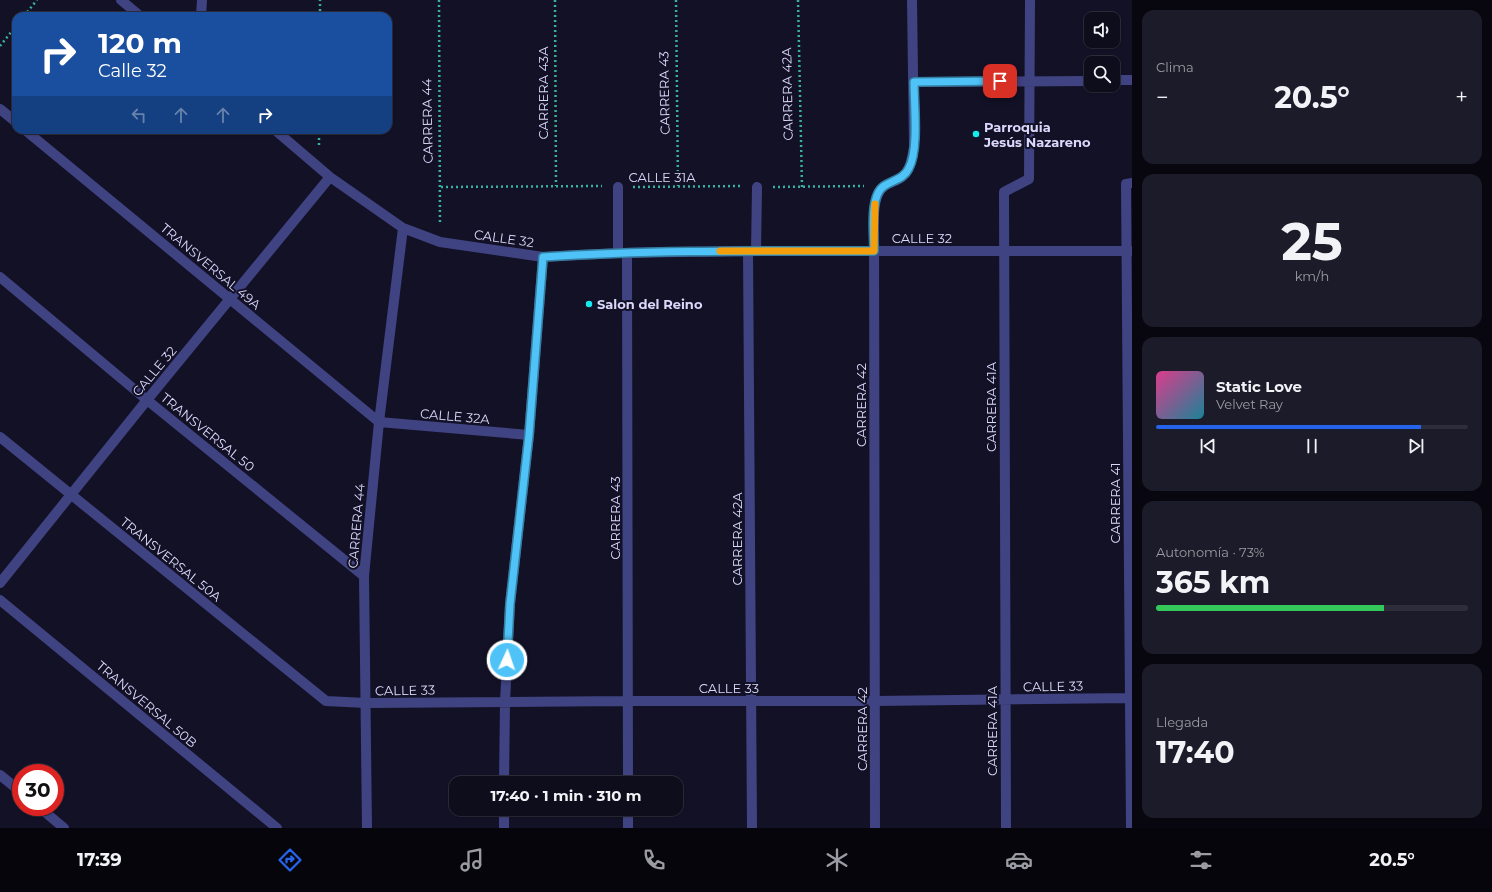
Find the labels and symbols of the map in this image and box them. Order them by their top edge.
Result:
street label: CARRERA 43A [535,46,551,140]
street label: CARRERA 42A [778,47,796,141]
street label: CARRERA 43 [655,51,673,135]
pin [983,64,1017,98]
street label: CARRERA 44 [418,78,436,164]
place label: Parroquia Jesús Nazareno [983,119,1091,150]
marker: Parroquia Jesús Nazareno [971,129,981,139]
street label: CALLE 31A [628,169,696,185]
street label: TRANSVERSAL 49A [158,219,265,313]
street label: CALLE 32 [473,226,535,250]
street label: CALLE 32 [892,230,952,246]
place label: Salon del Reino [597,296,703,312]
marker: Salon del Reino [584,299,594,309]
street label: CALLE 32 [128,343,180,399]
street label: CARRERA 41A [983,361,999,452]
street label: CARRERA 42 [853,363,869,447]
street label: TRANSVERSAL 50 [158,389,258,475]
street label: CALLE 32A [420,405,491,427]
street label: CARRERA 41 [1107,463,1123,543]
street label: CARRERA 43 [607,476,623,560]
street label: CARRERA 44 [344,483,368,569]
street label: CARRERA 42A [729,492,745,586]
street label: TRANSVERSAL 50A [117,513,225,605]
position arrow [486,639,528,681]
street label: TRANSVERSAL 50B [94,657,201,751]
street label: CALLE 33 [1023,677,1083,695]
street label: CALLE 33 [699,680,759,696]
street label: CALLE 33 [375,681,435,699]
street label: CARRERA 41A [984,685,1000,776]
street label: CARRERA 42 [854,687,870,771]
speed limit sign: 30 [12,764,64,816]

